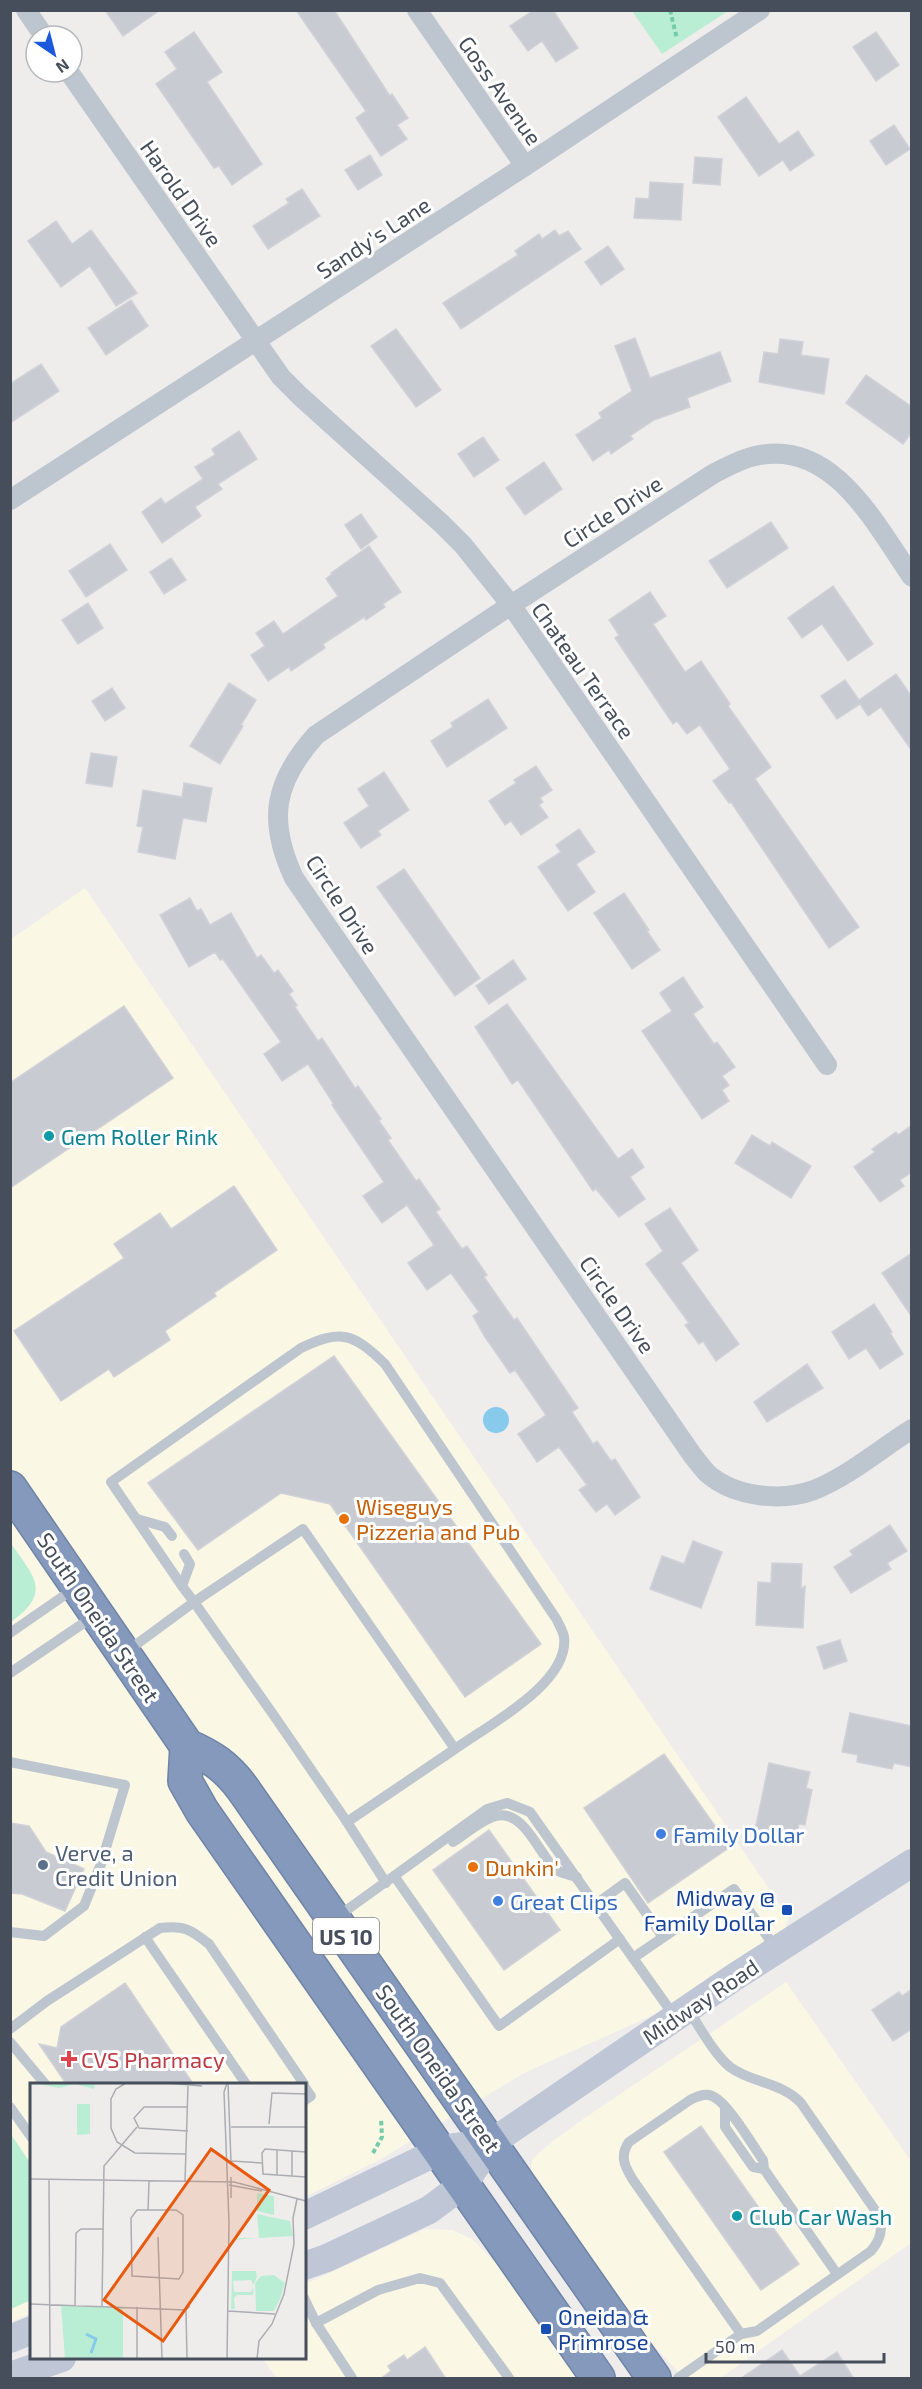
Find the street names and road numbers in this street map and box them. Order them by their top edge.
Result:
street label: Goss Avenue [454,31,548,149]
street label: Harold Drive [136,135,228,251]
street label: Sandy's Lane [311,191,435,283]
street label: Circle Drive [558,469,666,553]
street label: Chateau Terrace [527,597,641,743]
street label: Circle Drive [301,850,385,958]
street label: Circle Drive [575,1250,661,1358]
street label: South Oneida Street [33,1527,165,1707]
road number: US 10 [313,1918,379,1954]
street label: Midway Road [637,1953,763,2049]
street label: South Oneida Street [371,1979,507,2157]

